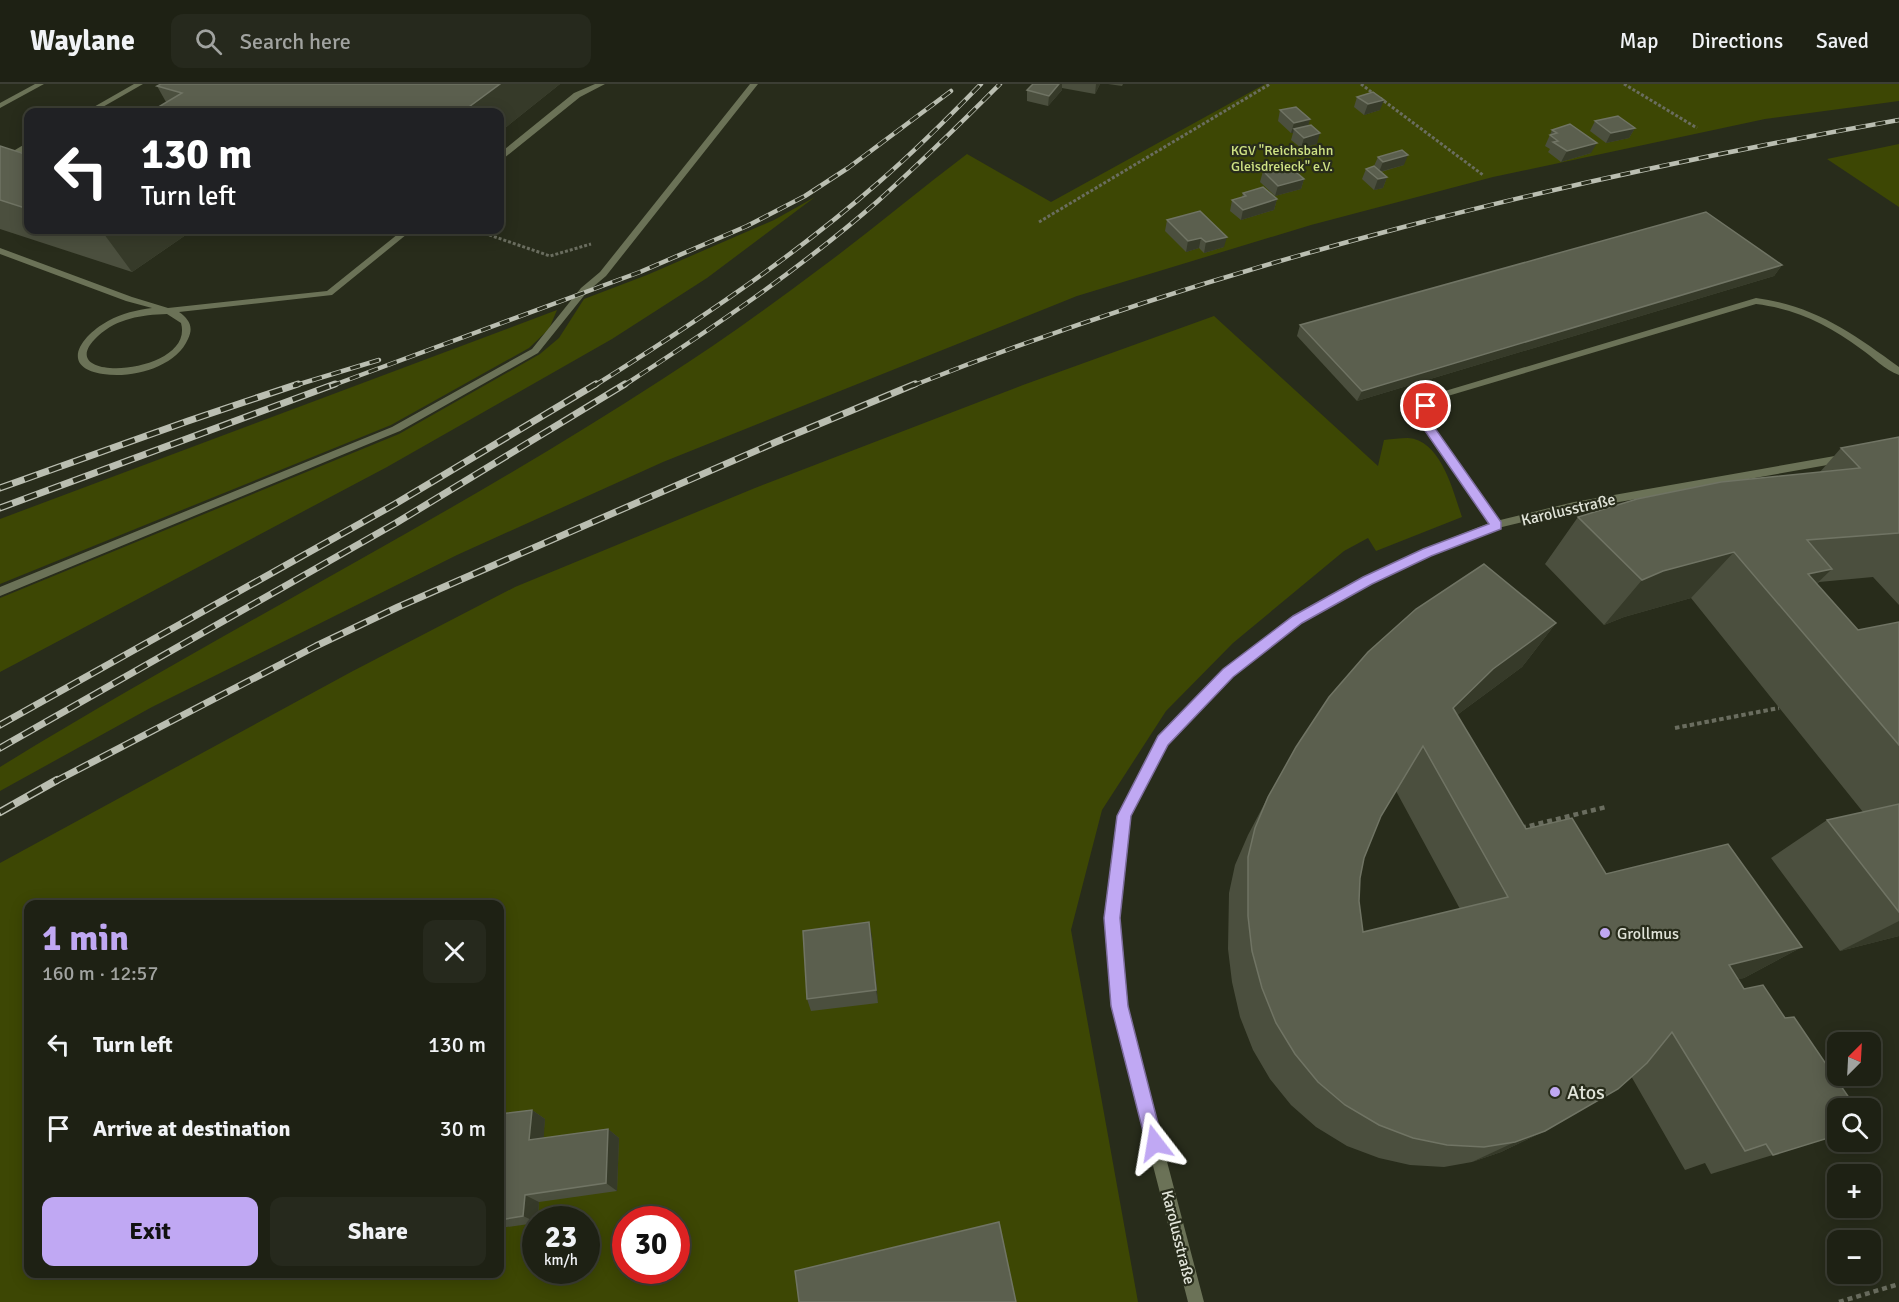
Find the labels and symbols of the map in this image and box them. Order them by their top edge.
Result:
park label: KGV "Reichsbahn Gleisdreieck" e.V. [1231,142,1333,175]
pin [1400,380,1451,431]
street label: Karolusstraße [1519,489,1617,531]
place label: Grollmus [1617,924,1679,944]
marker: Grollmus [1598,926,1612,940]
north arrow [1827,1032,1881,1086]
place label: Atos [1567,1080,1605,1105]
marker: Atos [1548,1085,1562,1099]
position arrow [1123,1111,1187,1175]
street label: Karolusstraße [1157,1188,1199,1286]
speed limit sign: 30 [612,1206,690,1284]

